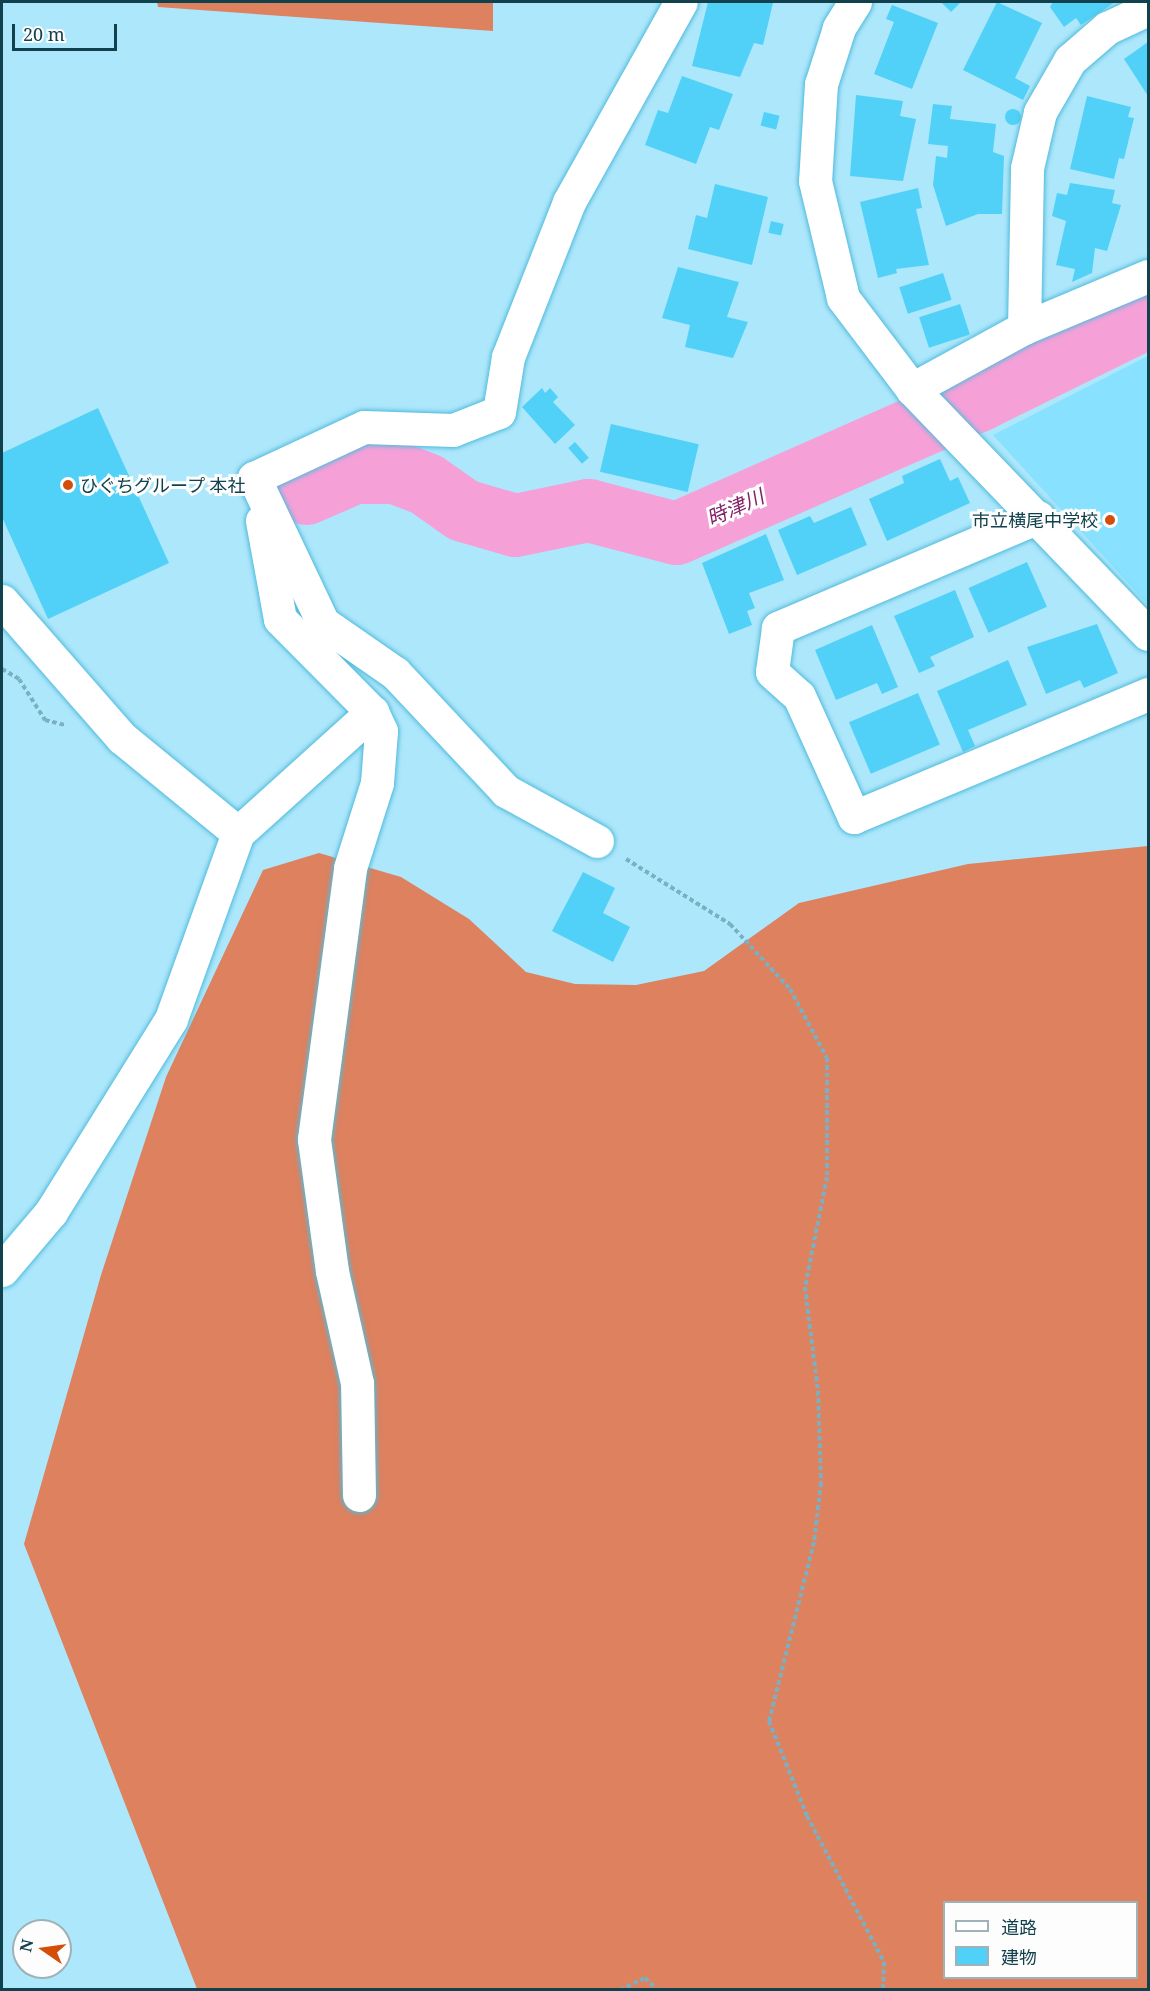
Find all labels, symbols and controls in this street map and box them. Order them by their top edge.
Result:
scale bar [15,12,120,50]
text: 20 m [23,22,65,46]
place label: ひぐちグループ 本社 [80,474,247,496]
marker: ひぐちグループ 本社 [61,478,75,492]
water label: 時津川 [703,484,767,530]
place label: 市立横尾中学校 [972,509,1098,531]
marker: 市立横尾中学校 [1103,513,1117,527]
legend [943,1901,1138,1979]
text: 道路 [1001,1915,1037,1939]
north arrow [12,1919,72,1979]
text: N [14,1937,39,1954]
text: 建物 [1001,1945,1037,1969]

